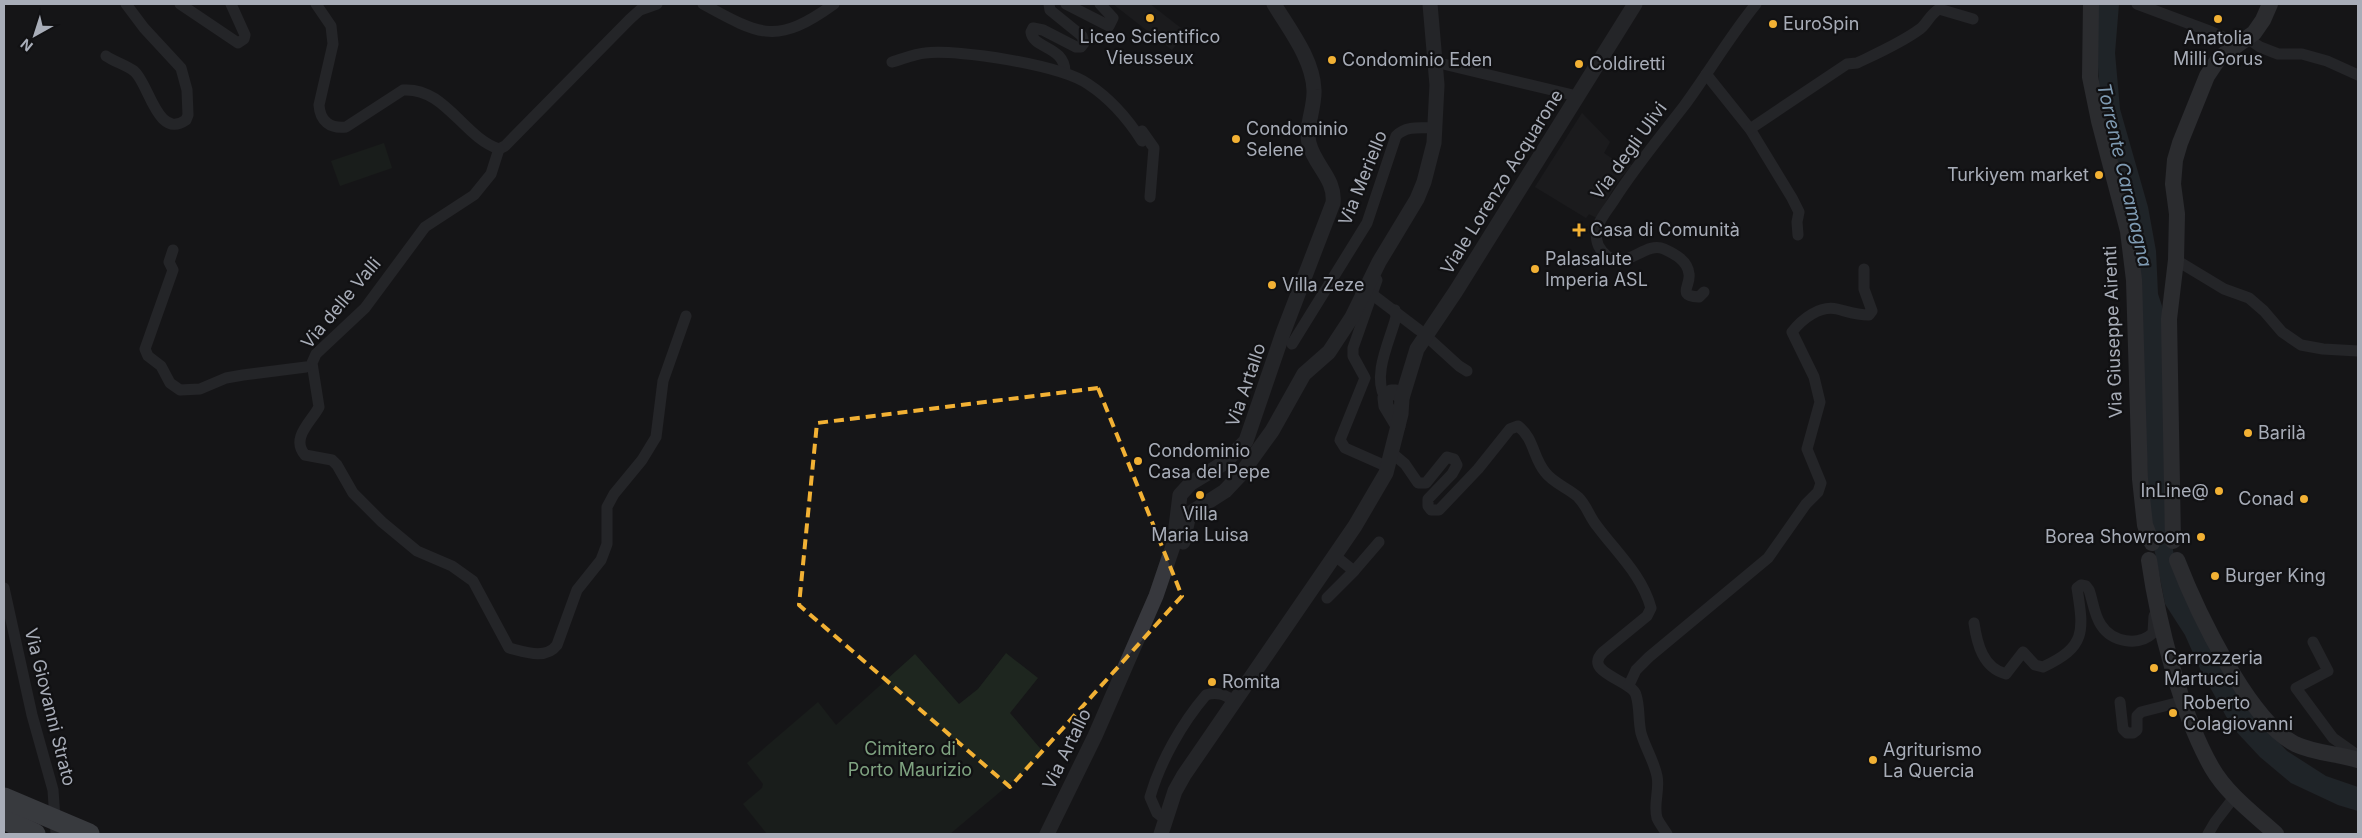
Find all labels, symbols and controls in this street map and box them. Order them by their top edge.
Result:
north arrow [10,10,60,60]
marker: Liceo Scientifico Vieusseux [1144,12,1156,24]
place label: EuroSpin [1783,13,1859,34]
marker: Anatolia Milli Gorus [2212,13,2224,25]
marker: EuroSpin [1767,18,1779,30]
place label: Liceo Scientifico Vieusseux [1080,26,1220,68]
place label: Anatolia Milli Gorus [2173,27,2263,69]
text: N [17,36,36,55]
place label: Condominio Eden [1342,49,1492,70]
place label: Coldiretti [1589,53,1665,74]
marker: Condominio Eden [1326,54,1338,66]
marker: Coldiretti [1573,58,1585,70]
water label: Torrente Caramagna [2092,81,2157,270]
street label: Viale Lorenzo Acquarone [1436,86,1567,278]
street label: Via degli Ulivi [1586,98,1671,203]
place label: Condominio Selene [1246,118,1348,160]
street label: Via Meriello [1334,127,1391,228]
marker: Condominio Selene [1230,133,1242,145]
place label: Turkiyem market [1947,164,2089,185]
marker: Turkiyem market [2093,169,2105,181]
place label: Casa di Comunità [1590,219,1740,240]
marker: Casa di Comunità [1572,223,1586,237]
street label: Via Giuseppe Airenti [2099,245,2126,419]
place label: Palasalute Imperia ASL [1545,248,1648,290]
street label: Via delle Valli [296,253,385,352]
marker: Palasalute Imperia ASL [1529,263,1541,275]
place label: Villa Zeze [1282,274,1364,295]
marker: Villa Zeze [1266,279,1278,291]
street label: Via Artallo [1221,340,1270,429]
place label: Barilà [2258,422,2306,443]
marker: Barilà [2242,427,2254,439]
place label: Condominio Casa del Pepe [1148,440,1270,482]
marker: Condominio Casa del Pepe [1132,455,1144,467]
place label: InLine@ [2140,480,2209,501]
marker: InLine@ [2213,485,2225,497]
place label: Conad [2238,488,2294,509]
marker: Villa Maria Luisa [1194,489,1206,501]
marker: Conad [2298,493,2310,505]
place label: Villa Maria Luisa [1151,503,1249,545]
place label: Borea Showroom [2045,526,2191,547]
marker: Borea Showroom [2195,531,2207,543]
place label: Burger King [2225,565,2326,586]
marker: Burger King [2209,570,2221,582]
street label: Via Giovanni Strato [21,626,80,788]
place label: Carrozzeria Martucci [2164,647,2263,689]
marker: Carrozzeria Martucci [2148,662,2160,674]
place label: Romita [1222,671,1280,692]
marker: Romita [1206,676,1218,688]
place label: Roberto Colagiovanni [2183,692,2293,734]
street label: Via Artallo [1038,705,1095,792]
marker: Roberto Colagiovanni [2167,707,2179,719]
park label: Cimitero di Porto Maurizio [848,738,972,780]
place label: Agriturismo La Quercia [1883,739,1982,781]
marker: Agriturismo La Quercia [1867,754,1879,766]

